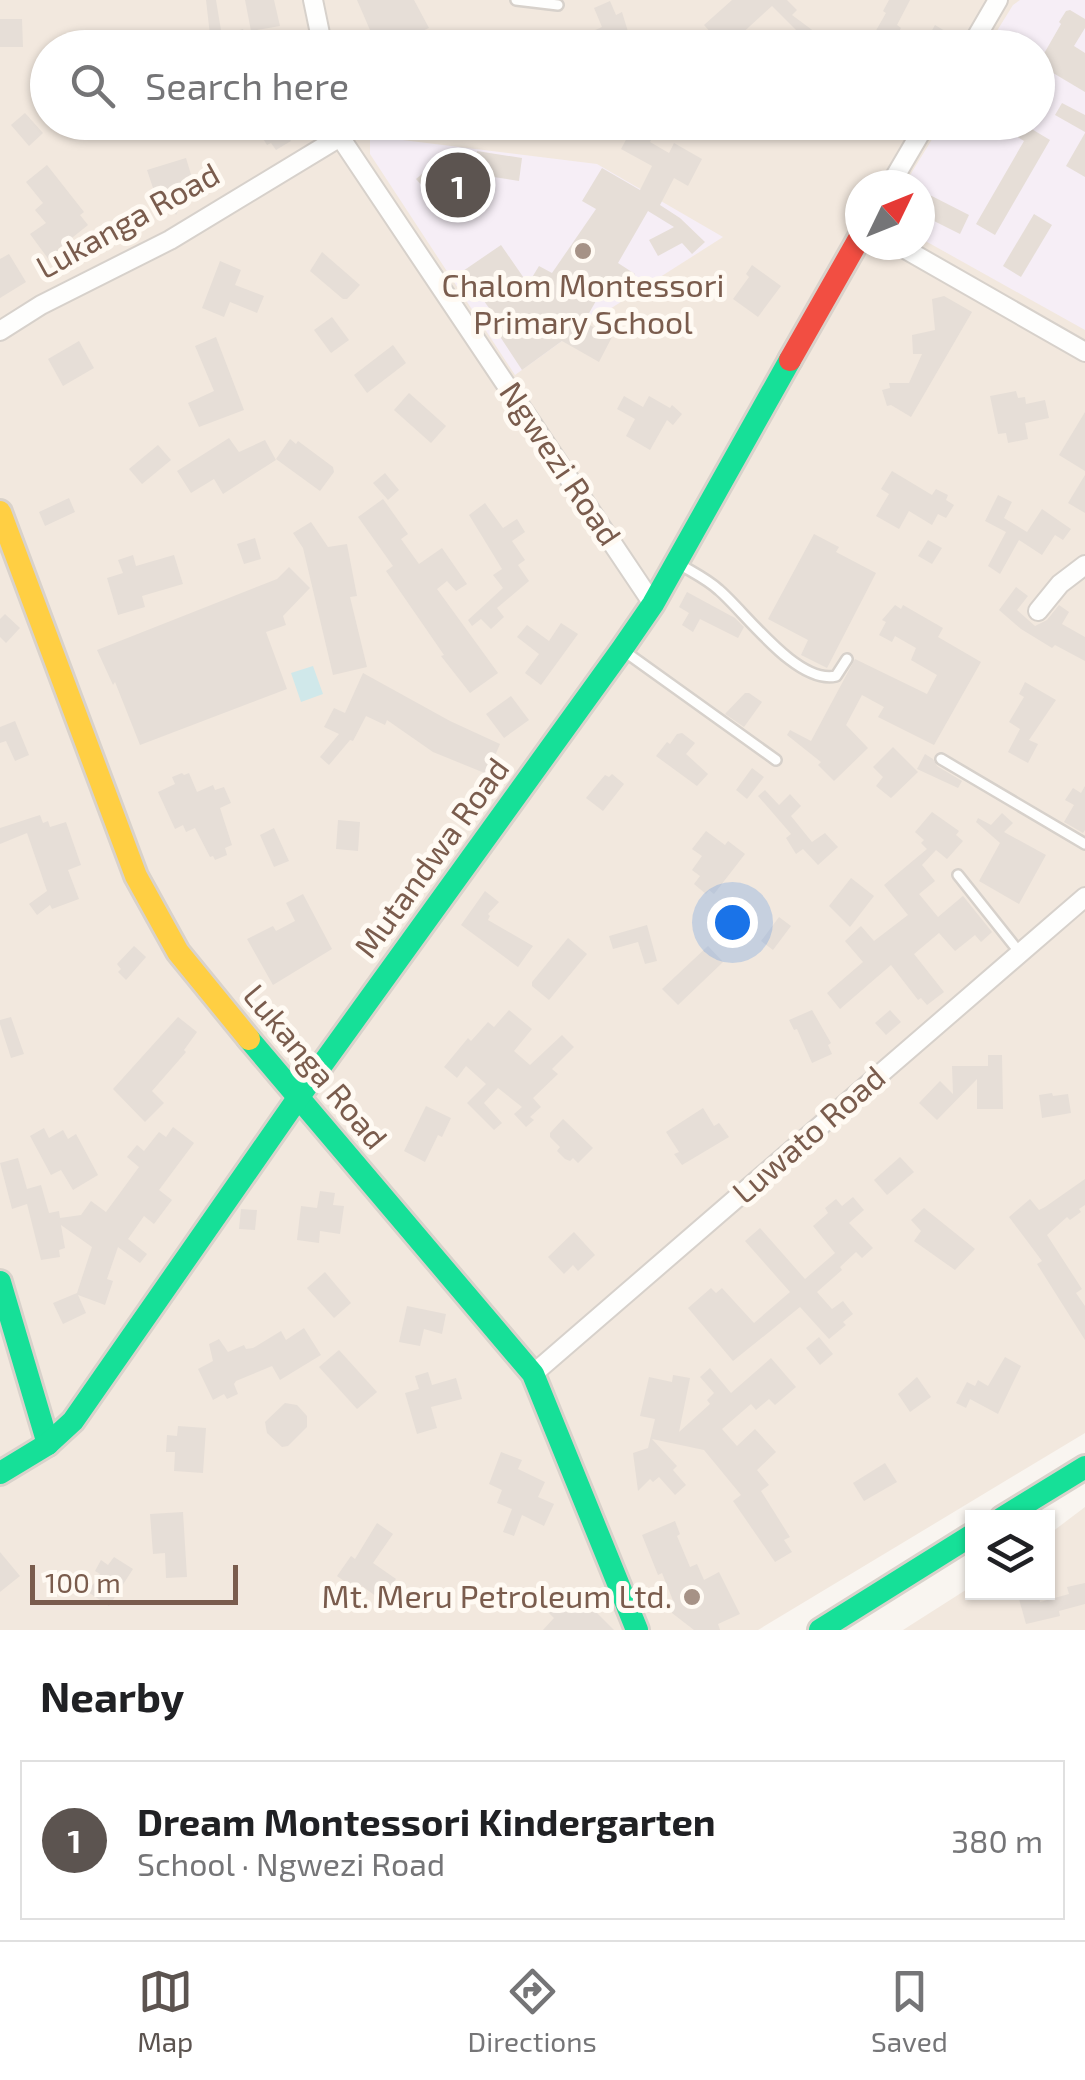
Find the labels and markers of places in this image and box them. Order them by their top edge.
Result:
pin: 1 [426,148,490,222]
marker: Chalom Montessori Primary School [572,240,594,262]
place label: Chalom Montessori Primary School [442,265,724,340]
place label: Mt. Meru Petroleum Ltd. [322,1576,672,1614]
marker: Mt. Meru Petroleum Ltd. [681,1586,703,1608]

